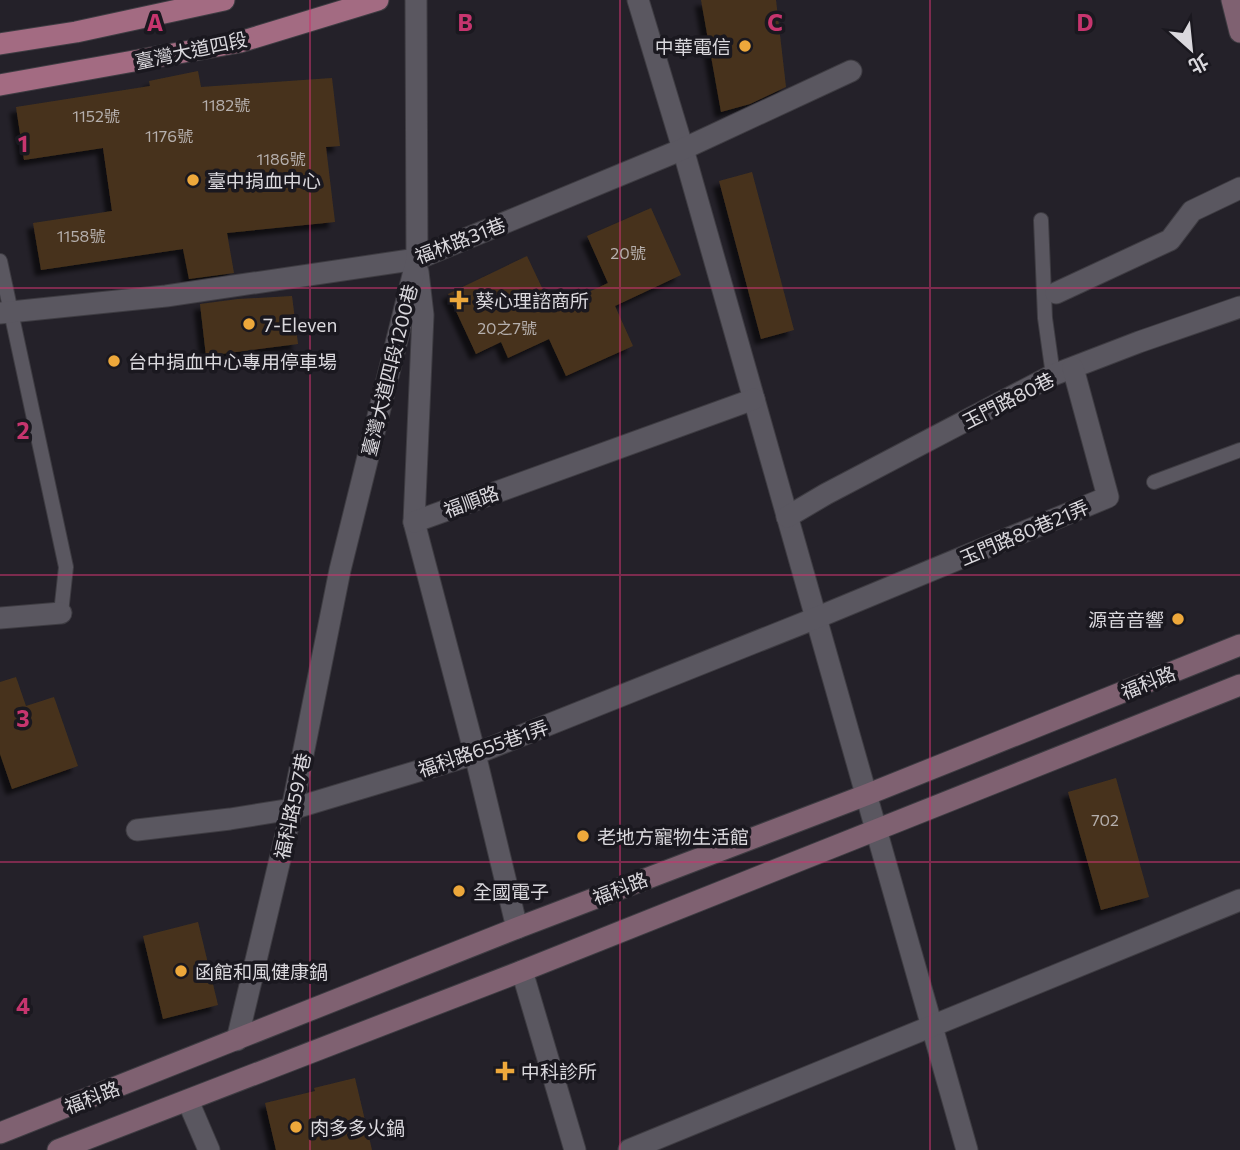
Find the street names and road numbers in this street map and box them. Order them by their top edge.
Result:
street label: 臺灣大道四段 [133,27,249,73]
street label: 福林路31巷 [412,212,508,268]
street label: 臺灣大道四段1200巷 [357,282,421,458]
street label: 玉門路80巷 [958,367,1058,433]
street label: 福順路 [440,480,502,522]
street label: 玉門路80巷21弄 [956,495,1092,569]
street label: 福科路 [1117,661,1179,703]
street label: 福科路655巷1弄 [415,715,551,781]
street label: 福科路597巷 [269,751,315,861]
street label: 福科路 [589,867,651,909]
street label: 福科路 [61,1076,123,1118]

